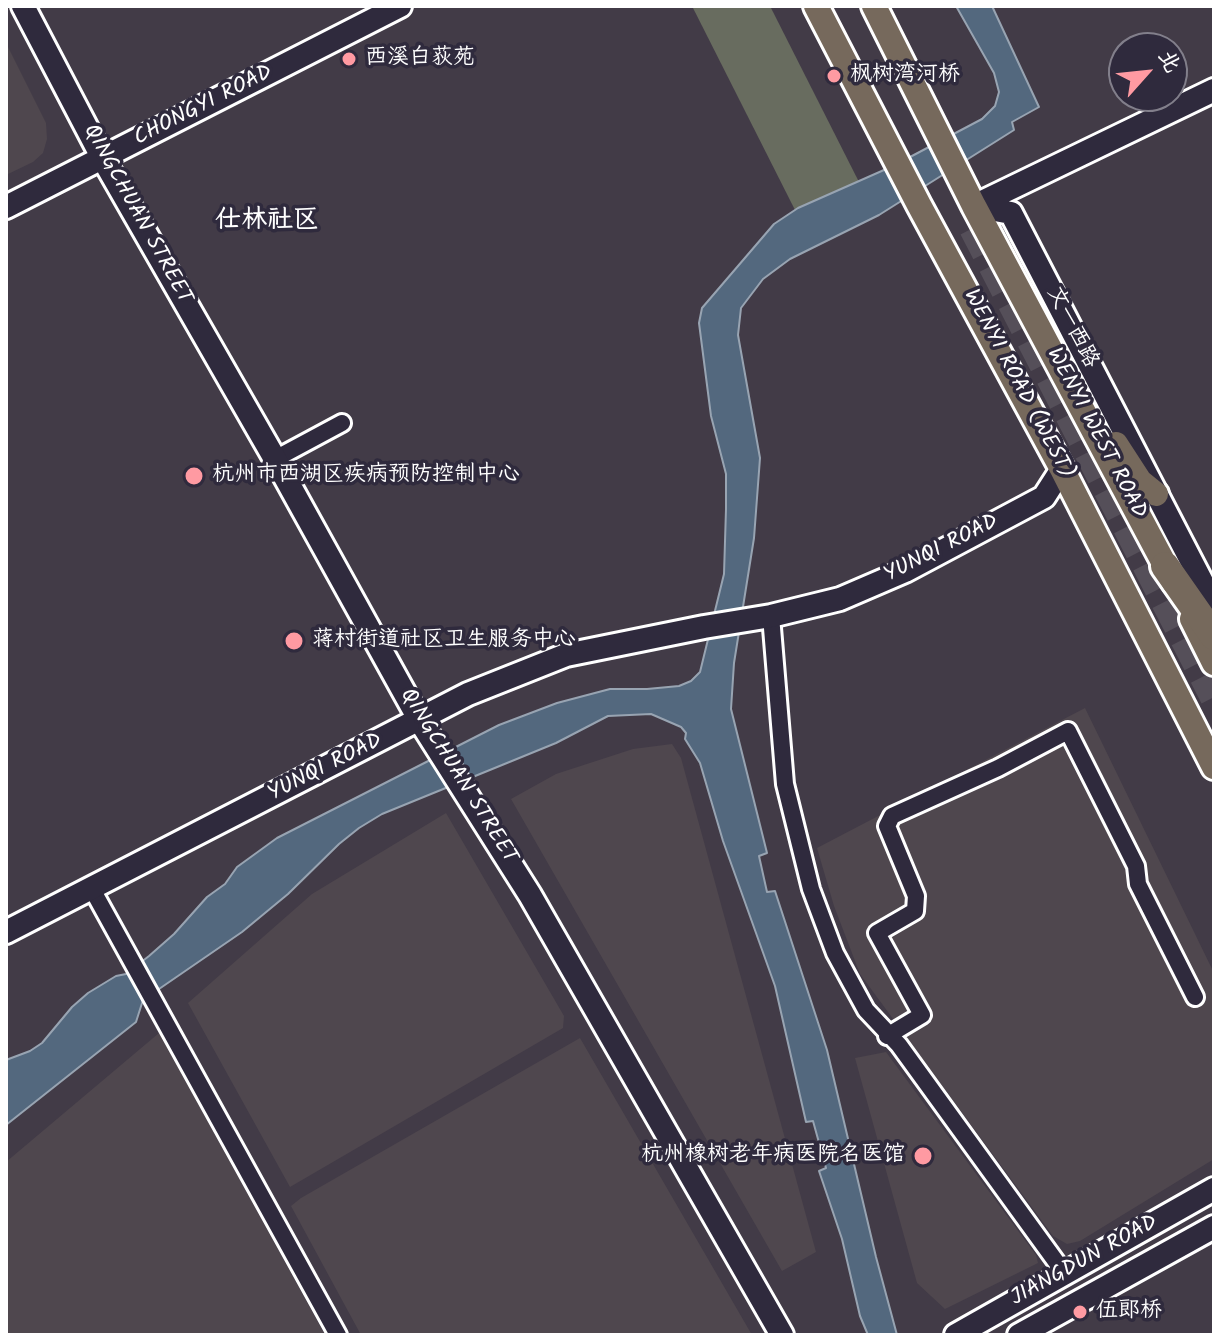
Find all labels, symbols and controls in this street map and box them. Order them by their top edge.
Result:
north arrow [1108,32,1188,112]
text: 北 [1147,44,1189,80]
place label: 西溪白荻苑 [365,46,475,72]
marker: 西溪白荻苑 [340,50,358,68]
street label: CHONGYI ROAD [130,61,278,153]
place label: 枫树湾河桥 [850,63,960,89]
marker: 枫树湾河桥 [825,67,843,85]
street label: QINGCHUAN STREET [76,121,196,309]
district label: 仕林社区 [215,207,319,239]
street label: 文一西路 [1039,283,1103,373]
street label: WENYI ROAD (WEST) [956,286,1078,484]
street label: WENYI WEST ROAD [1039,344,1151,524]
place label: 杭州市西湖区疾病预防控制中心 [212,463,520,489]
marker: 杭州市西湖区疾病预防控制中心 [183,465,205,487]
street label: YUNQI ROAD [881,510,1003,590]
place label: 蒋村街道社区卫生服务中心 [312,628,576,654]
marker: 蒋村街道社区卫生服务中心 [283,630,305,652]
street label: QINGCHUAN STREET [392,685,522,869]
street label: YUNQI ROAD [265,729,387,809]
place label: 杭州橡树老年病医院名医馆 [641,1143,905,1169]
marker: 杭州橡树老年病医院名医馆 [912,1145,934,1167]
street label: JIANGDUN ROAD [1007,1211,1163,1313]
place label: 伍郎桥 [1096,1299,1162,1325]
marker: 伍郎桥 [1071,1303,1089,1321]

